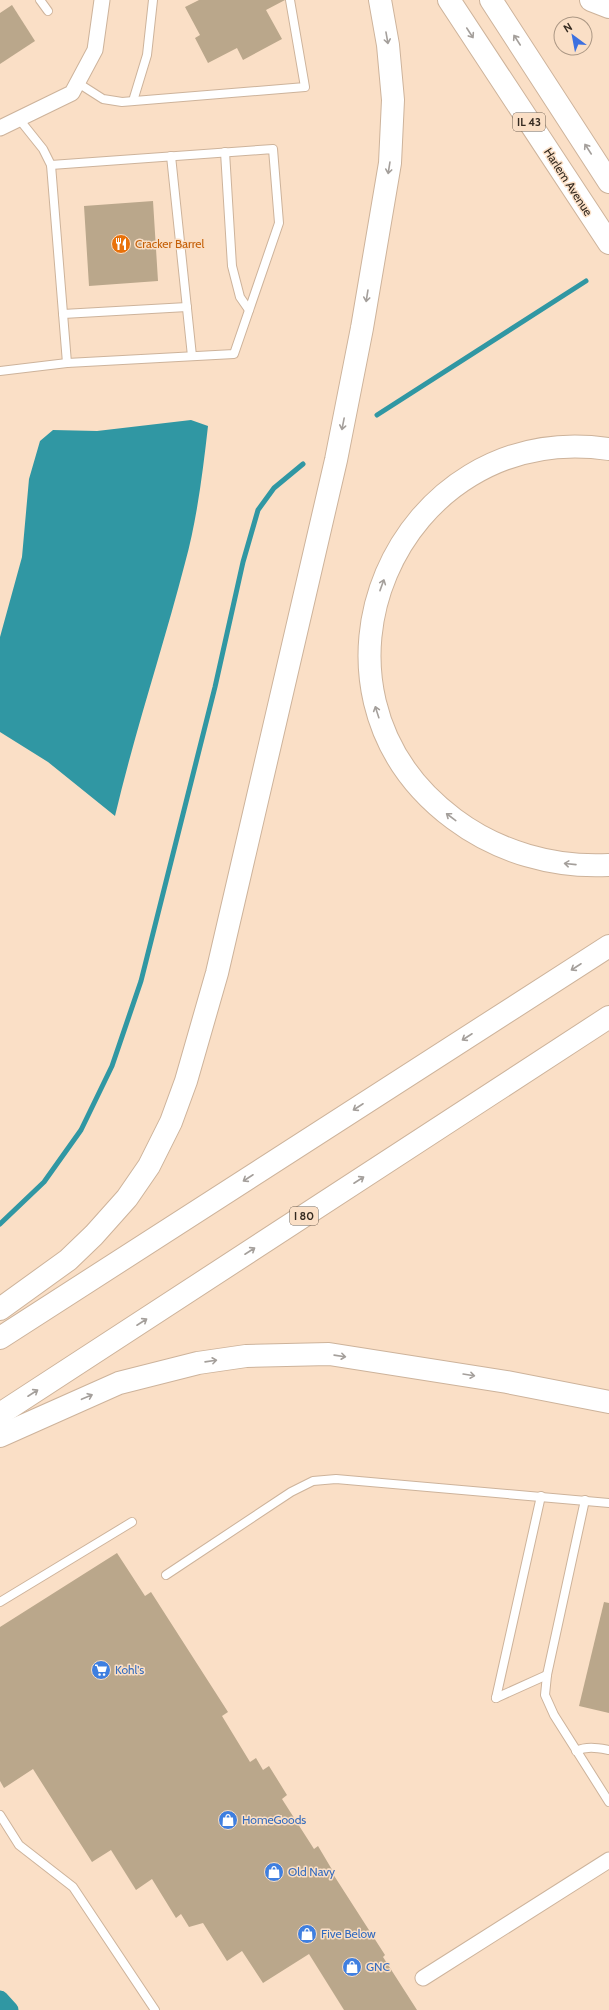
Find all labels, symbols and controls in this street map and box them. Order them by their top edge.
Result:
north arrow [553,16,593,56]
text: N [561,20,575,36]
one-way arrow [466,27,474,38]
one-way arrow [383,31,391,44]
one-way arrow [513,35,521,46]
road number: IL 43 [513,113,545,131]
one-way arrow [584,144,592,155]
street label: Harlem Avenue [541,145,596,219]
one-way arrow [385,161,393,174]
restaurant icon: Cracker Barrel [110,233,132,255]
place label: Cracker Barrel [135,236,204,251]
one-way arrow [363,289,371,302]
one-way arrow [338,417,346,430]
one-way arrow [378,579,386,591]
one-way arrow [373,707,381,719]
one-way arrow [445,812,456,821]
one-way arrow [564,860,577,867]
one-way arrow [571,963,582,971]
one-way arrow [462,1033,473,1041]
one-way arrow [352,1103,363,1112]
one-way arrow [243,1174,254,1182]
one-way arrow [353,1176,364,1184]
road number: I 80 [290,1207,318,1225]
one-way arrow [244,1247,255,1255]
one-way arrow [136,1318,147,1326]
one-way arrow [334,1352,347,1360]
one-way arrow [204,1357,217,1365]
one-way arrow [462,1372,475,1380]
one-way arrow [27,1389,38,1397]
one-way arrow [80,1393,92,1401]
supermarket icon: Kohl's [90,1659,112,1681]
place label: Kohl's [115,1662,144,1677]
shop icon: HomeGoods [217,1809,239,1831]
place label: HomeGoods [242,1812,306,1827]
shop icon: Old Navy [263,1861,285,1883]
place label: Old Navy [288,1864,335,1879]
shop icon: Five Below [296,1923,318,1945]
place label: Five Below [321,1926,376,1941]
shop icon: GNC [341,1956,363,1978]
place label: GNC [366,1959,390,1974]

